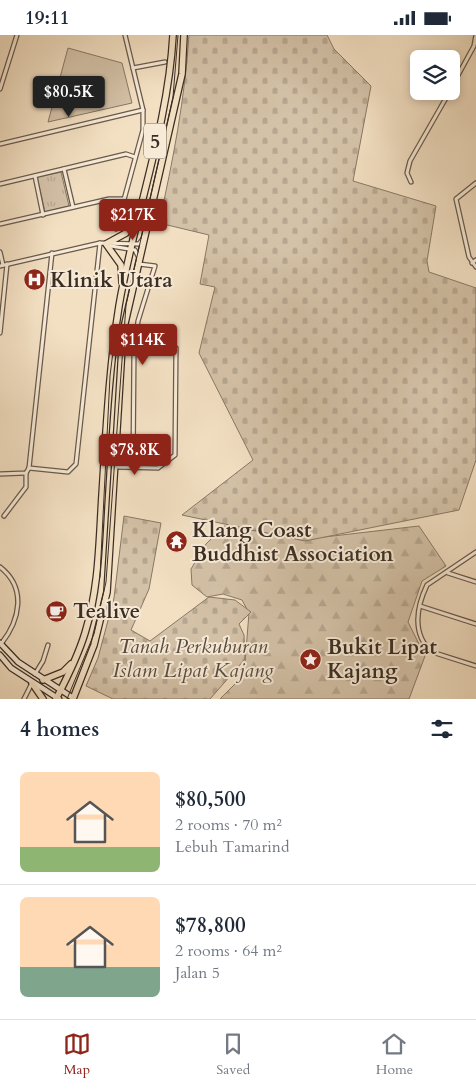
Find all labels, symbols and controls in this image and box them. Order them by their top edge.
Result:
text: 19:11 [25,5,69,31]
map controls [410,50,460,100]
button: layers [410,50,460,100]
pin: $80.5K [28,76,110,118]
text: $80.5K [44,81,94,103]
road number: 5 [144,123,166,159]
pin: $217K [98,199,168,241]
text: $217K [110,204,156,226]
place label: Klinik Utara [50,266,173,295]
hospital icon: Klinik Utara [22,268,46,292]
pin: $114K [108,323,178,366]
text: $114K [120,329,166,351]
pin: $78.8K [94,433,176,476]
text: $78.8K [110,439,160,461]
place label: Klang Coast Buddhist Association [192,516,394,569]
temple icon: Klang Coast Buddhist Association [164,530,188,554]
place label: Tealive [73,597,140,626]
cafe icon: Tealive [45,599,69,623]
park label: Tanah Perkuburan Islam Lipat Kajang [112,632,274,685]
place label: Bukit Lipat Kajang [327,633,438,686]
place icon: Bukit Lipat Kajang [299,647,323,671]
text: 4 homes [20,715,99,744]
icon: filters [428,715,456,743]
text: $80,500 [175,785,246,814]
icon: home [60,792,120,852]
text: 2 rooms · 70 m² [175,814,282,836]
text: Lebuh Tamarind [175,836,289,858]
text: $78,800 [175,911,246,940]
icon: home [60,917,120,977]
text: 2 rooms · 64 m² [175,940,282,962]
text: Jalan 5 [175,962,220,984]
tab: Map [63,1030,91,1079]
tab: Saved [216,1030,250,1079]
tab: Home [376,1030,413,1079]

